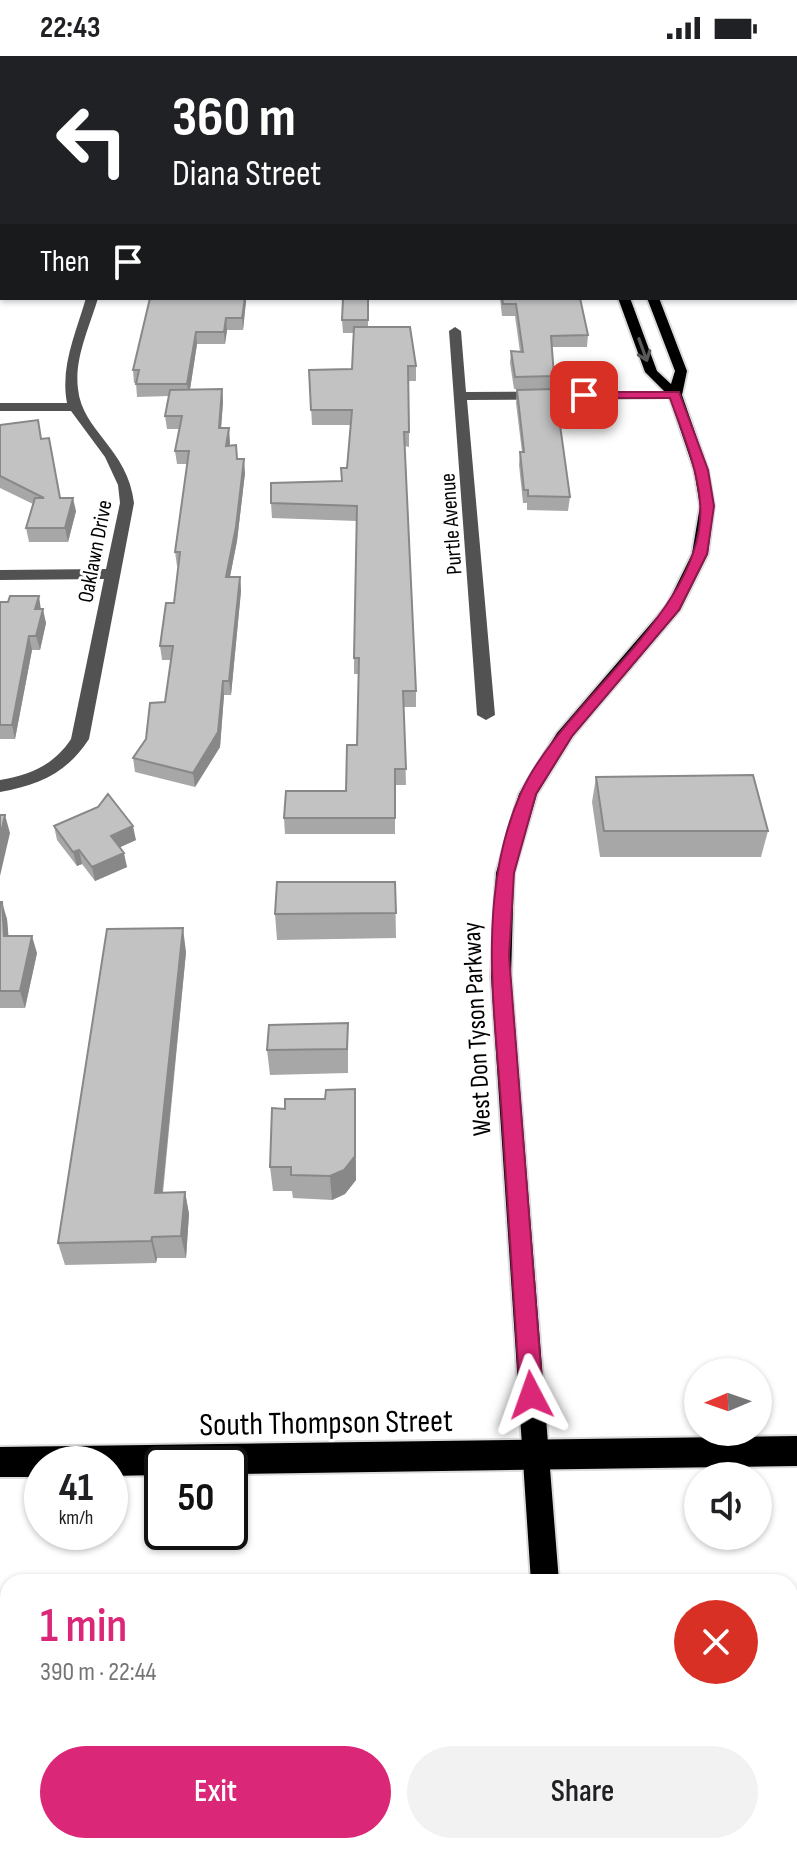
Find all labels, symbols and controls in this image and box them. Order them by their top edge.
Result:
text: 22:43 [40,10,100,46]
text: 360 m [172,85,296,152]
icon: left [40,88,144,192]
text: Diana Street [172,153,321,196]
icon: arrive [106,240,150,284]
text: Then [40,244,90,280]
one-way arrow [637,338,651,362]
pin [550,361,618,429]
icon: arrive [562,373,606,417]
street label: Purtle Avenue [434,472,469,576]
street label: Oaklawn Drive [72,498,119,605]
street label: West Don Tyson Parkway [456,921,499,1137]
position arrow [489,1353,573,1437]
north arrow [684,1358,772,1446]
map controls [684,1358,772,1550]
street label: South Thompson Street [199,1402,453,1445]
speed limit sign: 50 [144,1446,248,1550]
button: sound [684,1462,772,1550]
text: 41 [59,1464,93,1512]
text: km/h [59,1506,93,1530]
text: 1 min [40,1598,127,1655]
button: close [674,1600,758,1684]
text: 390 m · 22:44 [40,1657,156,1688]
button: Exit [40,1746,391,1838]
button: Share [407,1746,758,1838]

